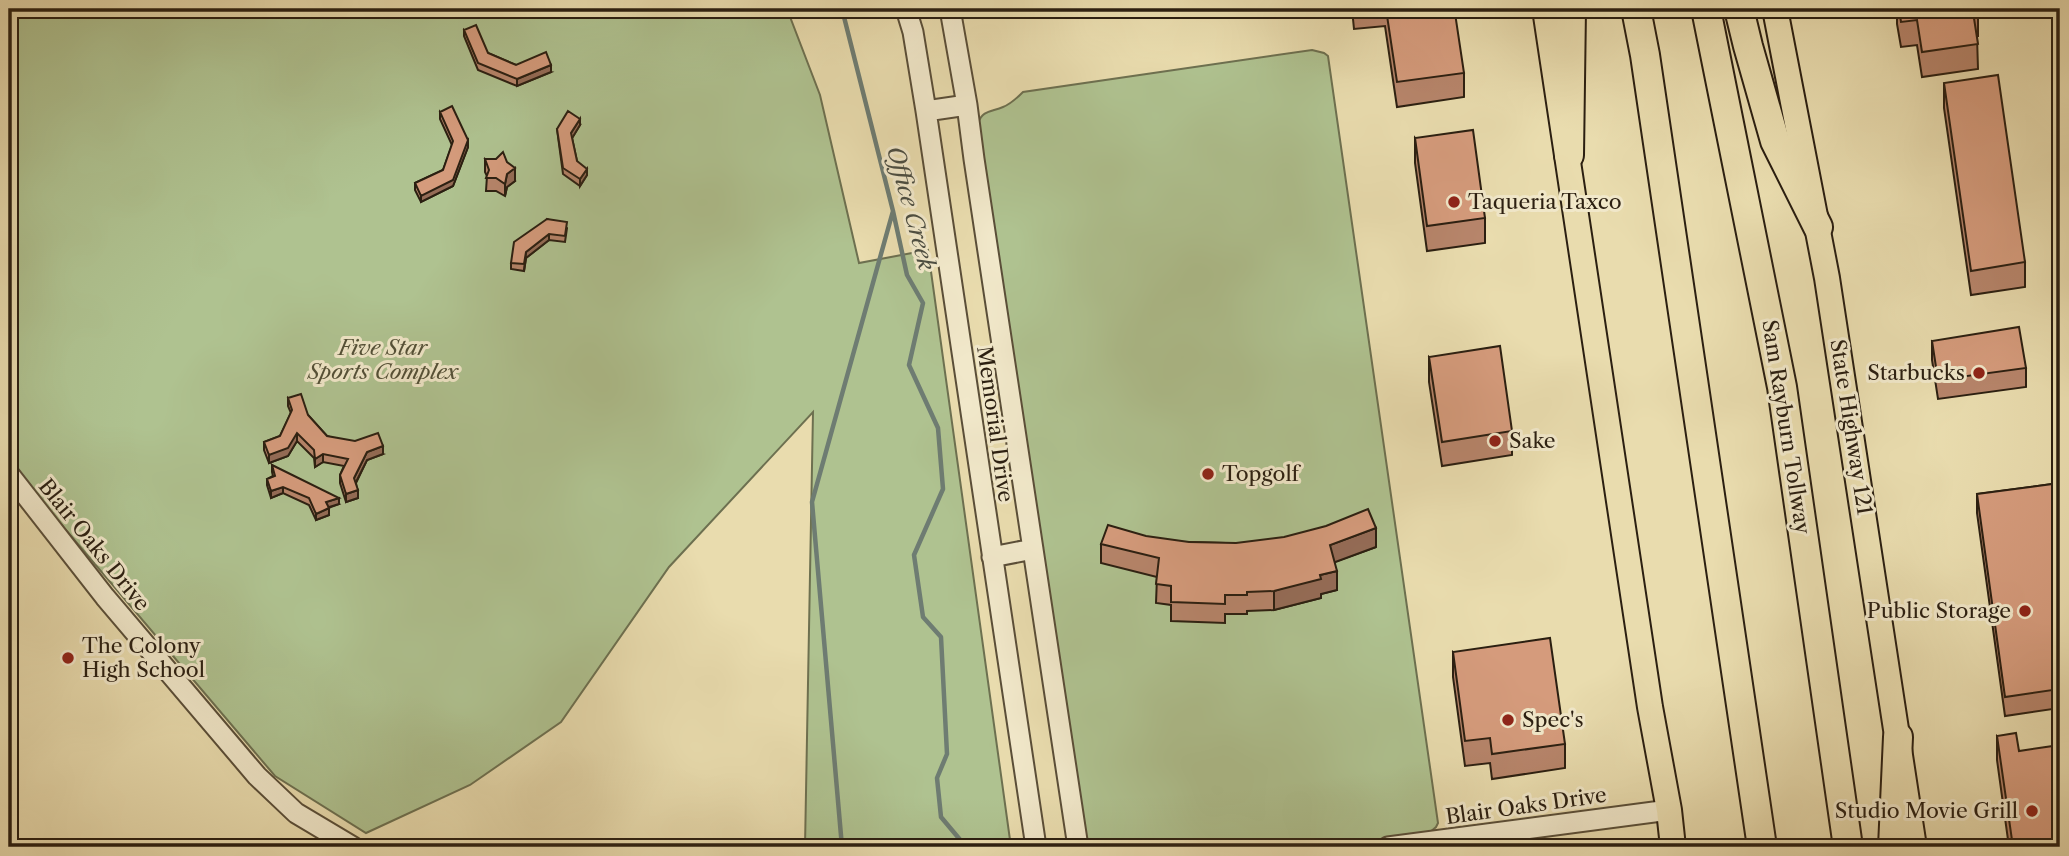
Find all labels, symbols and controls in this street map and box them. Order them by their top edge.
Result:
water label: Office Creek [881,143,941,273]
place label: Taqueria Taxco [1468,189,1622,214]
marker: Taqueria Taxco [1446,194,1462,210]
street label: Sam Rayburn Tollway [1757,318,1816,536]
park label: Five Star Sports Complex [306,335,460,384]
street label: State Highway 121 [1825,337,1878,517]
street label: Memorial Drive [972,344,1019,504]
place label: Starbucks [1867,360,1965,385]
marker: Starbucks [1971,365,1987,381]
place label: Sake [1509,428,1556,453]
marker: Sake [1487,433,1503,449]
place label: Topgolf [1222,461,1302,486]
marker: Topgolf [1200,466,1216,482]
street label: Blair Oaks Drive [34,474,155,616]
place label: Public Storage [1867,598,2011,623]
marker: Public Storage [2017,603,2033,619]
place label: The Colony High School [82,633,205,682]
marker: The Colony High School [60,650,76,666]
place label: Spec's [1522,707,1584,732]
marker: Spec's [1500,712,1516,728]
street label: Blair Oaks Drive [1444,782,1608,829]
place label: Studio Movie Grill [1835,798,2018,823]
marker: Studio Movie Grill [2024,803,2040,819]

